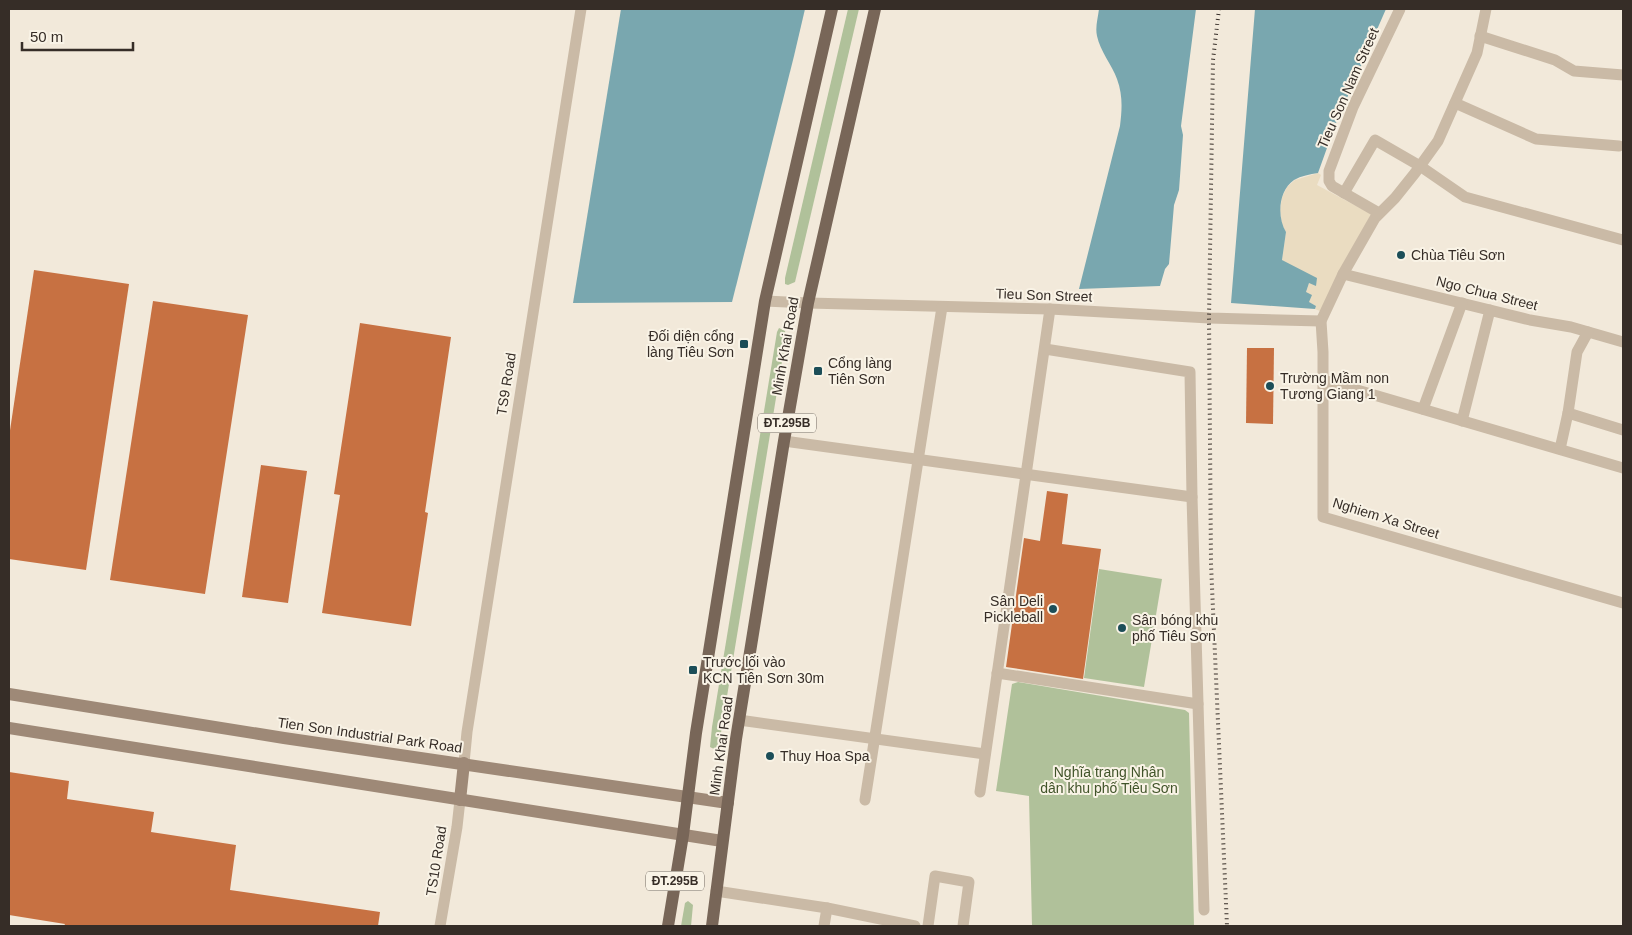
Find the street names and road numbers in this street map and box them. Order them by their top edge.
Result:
street label: Tieu Son Nam Street [1314,25,1382,151]
street label: Ngo Chua Street [1434,273,1540,313]
street label: Tieu Son Street [995,285,1093,305]
street label: Minh Khai Road [768,296,802,396]
street label: TS9 Road [493,352,519,416]
road number: ĐT.295B [758,413,816,432]
street label: Nghiem Xa Street [1331,494,1441,542]
street label: Minh Khai Road [706,696,736,796]
street label: Tien Son Industrial Park Road [277,714,463,756]
street label: TS10 Road [423,825,449,897]
road number: ĐT.295B [646,871,704,890]

